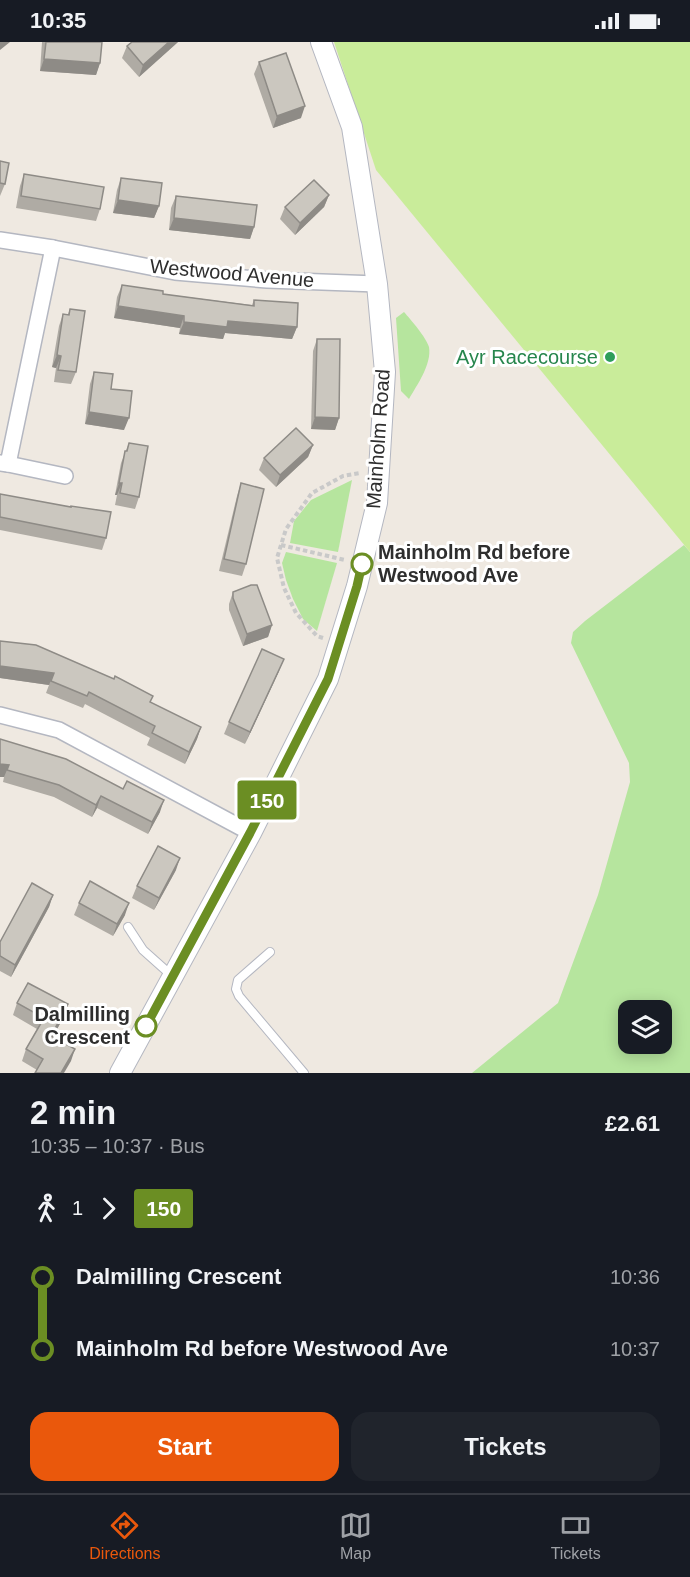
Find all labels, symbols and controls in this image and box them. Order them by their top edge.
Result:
text: 10:35 [30,8,86,33]
street label: Westwood Avenue [149,255,315,291]
place label: Ayr Racecourse [456,346,598,368]
marker: Ayr Racecourse [603,350,617,364]
street label: Mainholm Road [362,368,394,510]
place label: Mainholm Rd before Westwood Ave [378,541,570,586]
marker: Mainholm Rd before Westwood Ave [351,553,373,575]
line badge: 150 [232,780,302,819]
text: 150 [249,789,285,812]
map controls [618,1000,672,1054]
button: layers [618,1000,672,1054]
place label: Dalmilling Crescent [34,1003,130,1048]
marker: Dalmilling Crescent [135,1015,157,1037]
text: 2 min [30,1094,116,1131]
text: £2.61 [605,1111,660,1136]
text: 10:35 – 10:37 · Bus [30,1135,205,1157]
icon: walk [30,1192,63,1225]
icon: forward [92,1192,125,1225]
text: 1 [72,1197,83,1219]
text: 150 [146,1197,181,1220]
text: Dalmilling Crescent [76,1264,281,1289]
text: 10:36 [610,1266,660,1288]
text: Mainholm Rd before Westwood Ave [76,1336,448,1361]
text: 10:37 [610,1338,660,1360]
button: Start [30,1412,339,1481]
button: Tickets [351,1412,660,1481]
tab: Directions [89,1509,160,1563]
tab: Map [339,1509,372,1563]
tab: Tickets [551,1509,601,1563]

